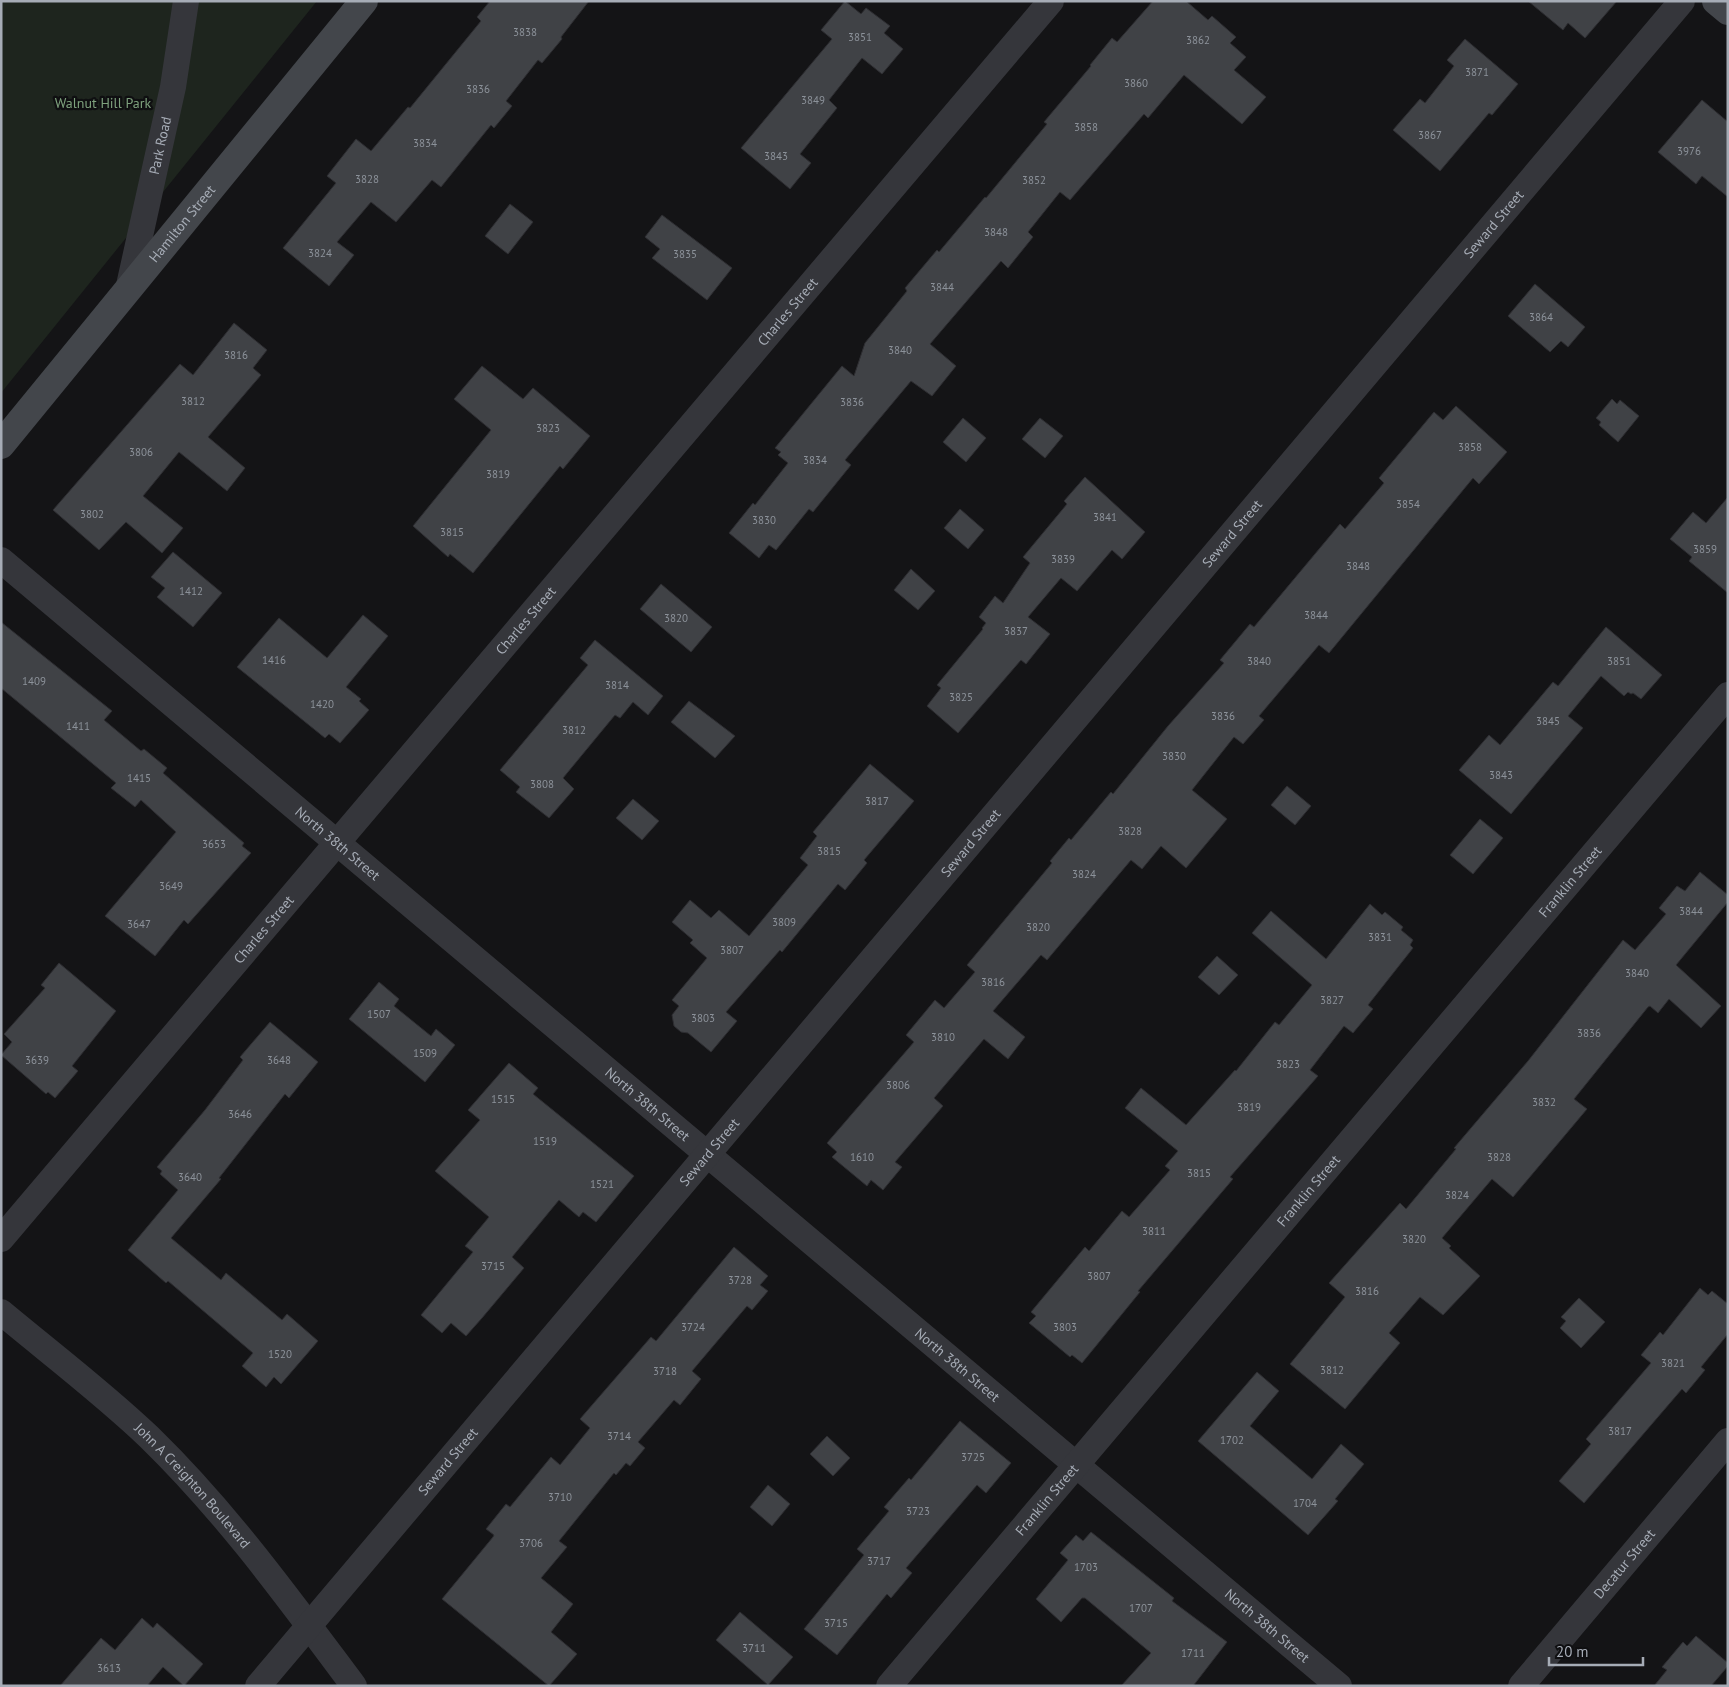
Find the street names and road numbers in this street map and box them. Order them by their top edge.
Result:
street label: Park Road [145,115,175,176]
street label: Hamilton Street [145,181,219,266]
street label: Seward Street [1460,186,1527,262]
street label: Charles Street [753,274,822,350]
street label: Seward Street [1198,496,1266,571]
street label: Charles Street [492,582,560,658]
street label: North 38th Street [291,802,384,884]
street label: Seward Street [937,805,1005,880]
street label: Franklin Street [1535,842,1606,921]
street label: Charles Street [230,891,298,967]
street label: North 38th Street [601,1063,694,1145]
street label: Seward Street [675,1114,743,1190]
street label: Franklin Street [1273,1151,1344,1230]
street label: North 38th Street [911,1324,1004,1406]
street label: John A Creighton Boulevard [130,1418,254,1552]
street label: Seward Street [414,1424,482,1499]
street label: Franklin Street [1011,1460,1082,1539]
street label: Decatur Street [1590,1525,1659,1602]
street label: North 38th Street [1221,1585,1314,1667]

